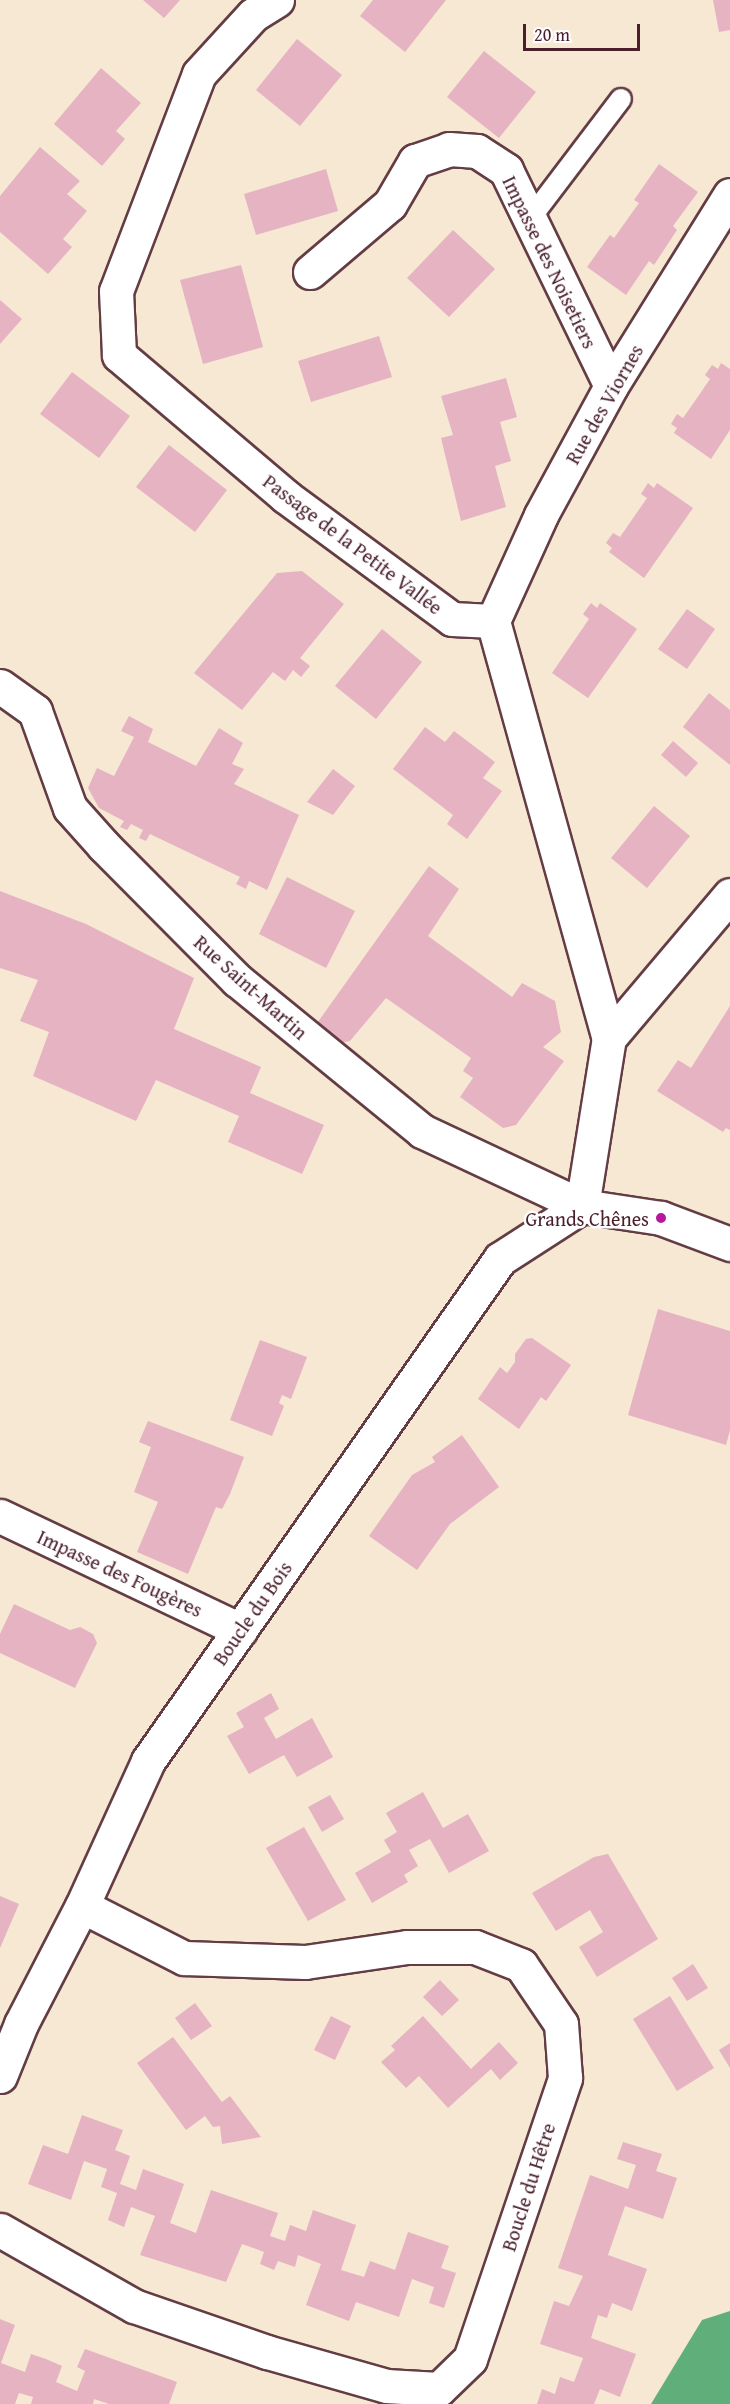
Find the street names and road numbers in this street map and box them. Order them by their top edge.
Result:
street label: Impasse des Noisetiers [498,172,602,352]
street label: Rue des Viornes [560,340,648,468]
street label: Passage de la Petite Vallée [259,469,447,619]
street label: Rue Saint-Martin [189,930,313,1044]
street label: Impasse des Fougères [34,1524,206,1622]
street label: Boucle du Bois [207,1556,297,1670]
street label: Boucle du Hêtre [496,2120,560,2254]

